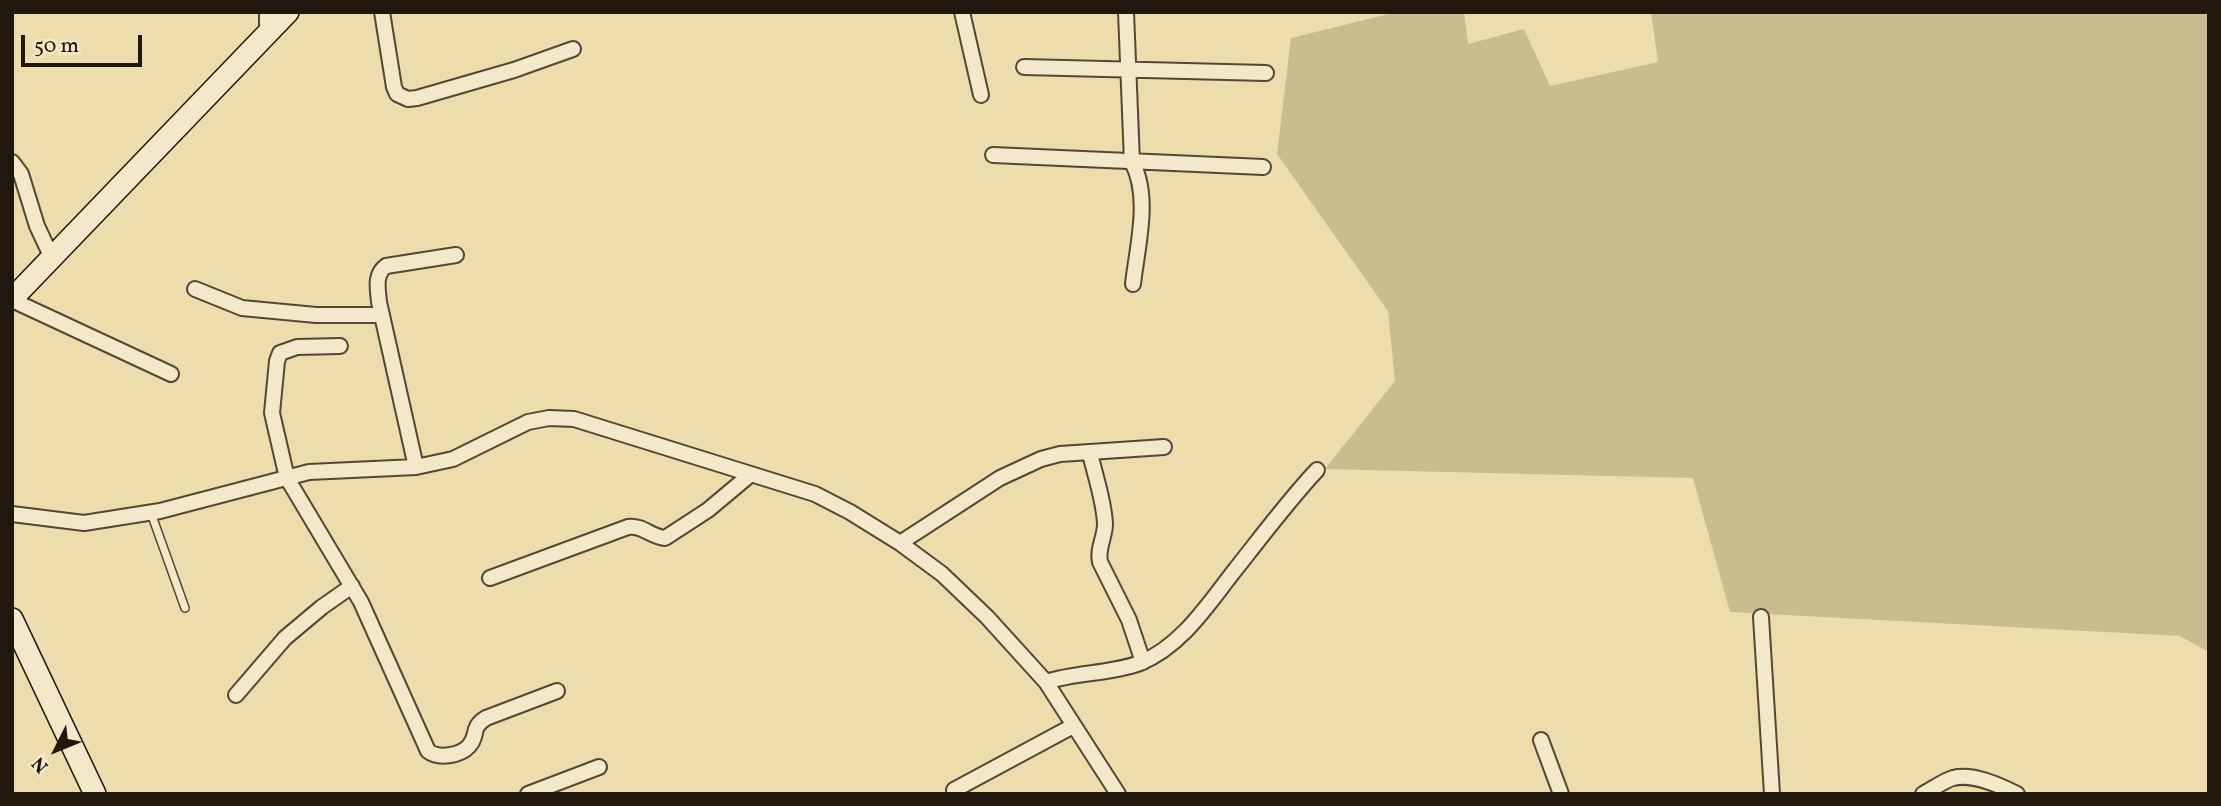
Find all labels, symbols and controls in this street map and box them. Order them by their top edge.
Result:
scale bar [24,21,145,65]
text: 50 m [34,32,79,61]
north arrow [21,715,91,785]
text: N [26,750,55,778]

